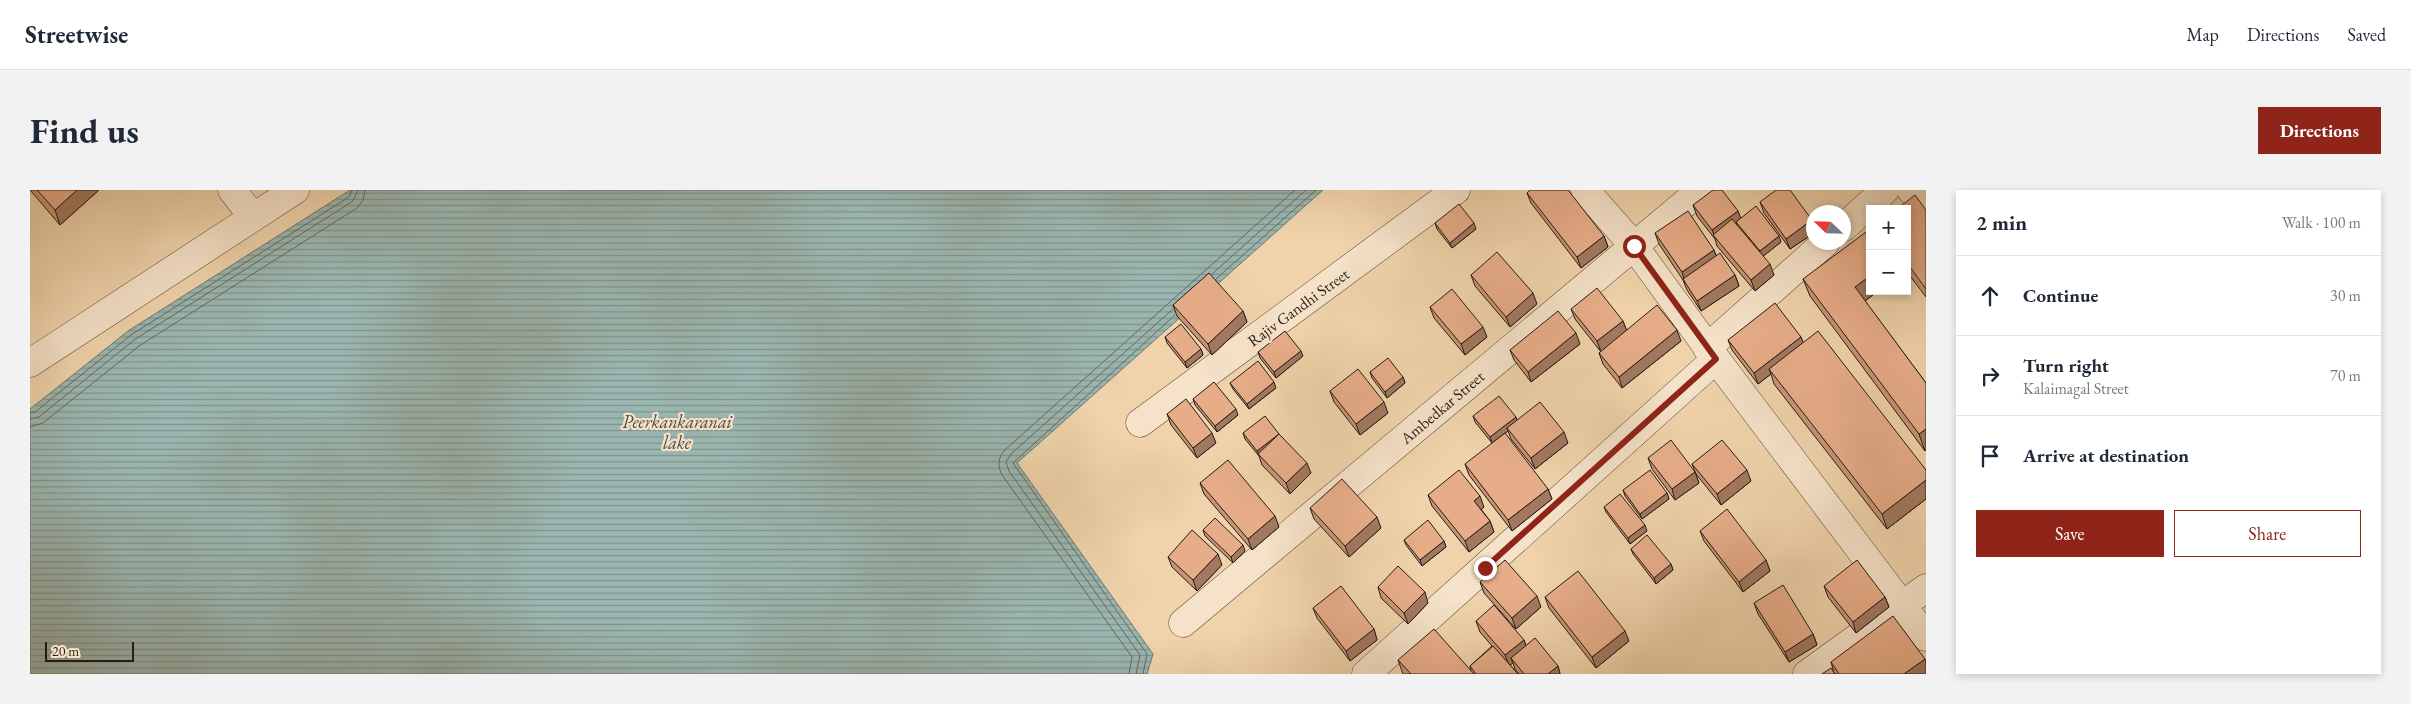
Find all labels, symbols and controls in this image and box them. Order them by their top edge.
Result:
text: Streetwise [25,19,128,50]
text: Map [2187,23,2219,46]
text: Directions [2247,23,2319,46]
text: Saved [2347,23,2386,46]
button: Directions [2258,107,2381,154]
text: Find us [30,108,139,153]
north arrow [1806,205,1851,250]
map controls [1866,205,1911,295]
button: + [1866,205,1911,250]
text: 2 min [1976,209,2027,236]
text: Walk · 100 m [2282,212,2361,233]
route start [1623,235,1646,258]
button: − [1866,250,1911,295]
street label: Rajiv Gandhi Street [1243,264,1353,351]
icon: ahead [1976,282,2004,310]
text: Continue [2023,283,2098,308]
text: 30 m [2330,285,2361,306]
text: Turn right [2023,353,2109,378]
icon: right [1976,362,2004,390]
text: 70 m [2330,365,2361,386]
street label: Ambedkar Street [1395,366,1489,449]
text: Kalaimagal Street [2023,378,2129,399]
water label: Peerkankaranai lake [622,410,732,454]
icon: arrive [1976,442,2004,470]
text: Arrive at destination [2023,443,2189,468]
button: Save [1976,510,2164,557]
button: Share [2174,510,2361,557]
route end [1474,557,1497,580]
scale bar [45,639,134,662]
text: 20 m [52,642,79,660]

